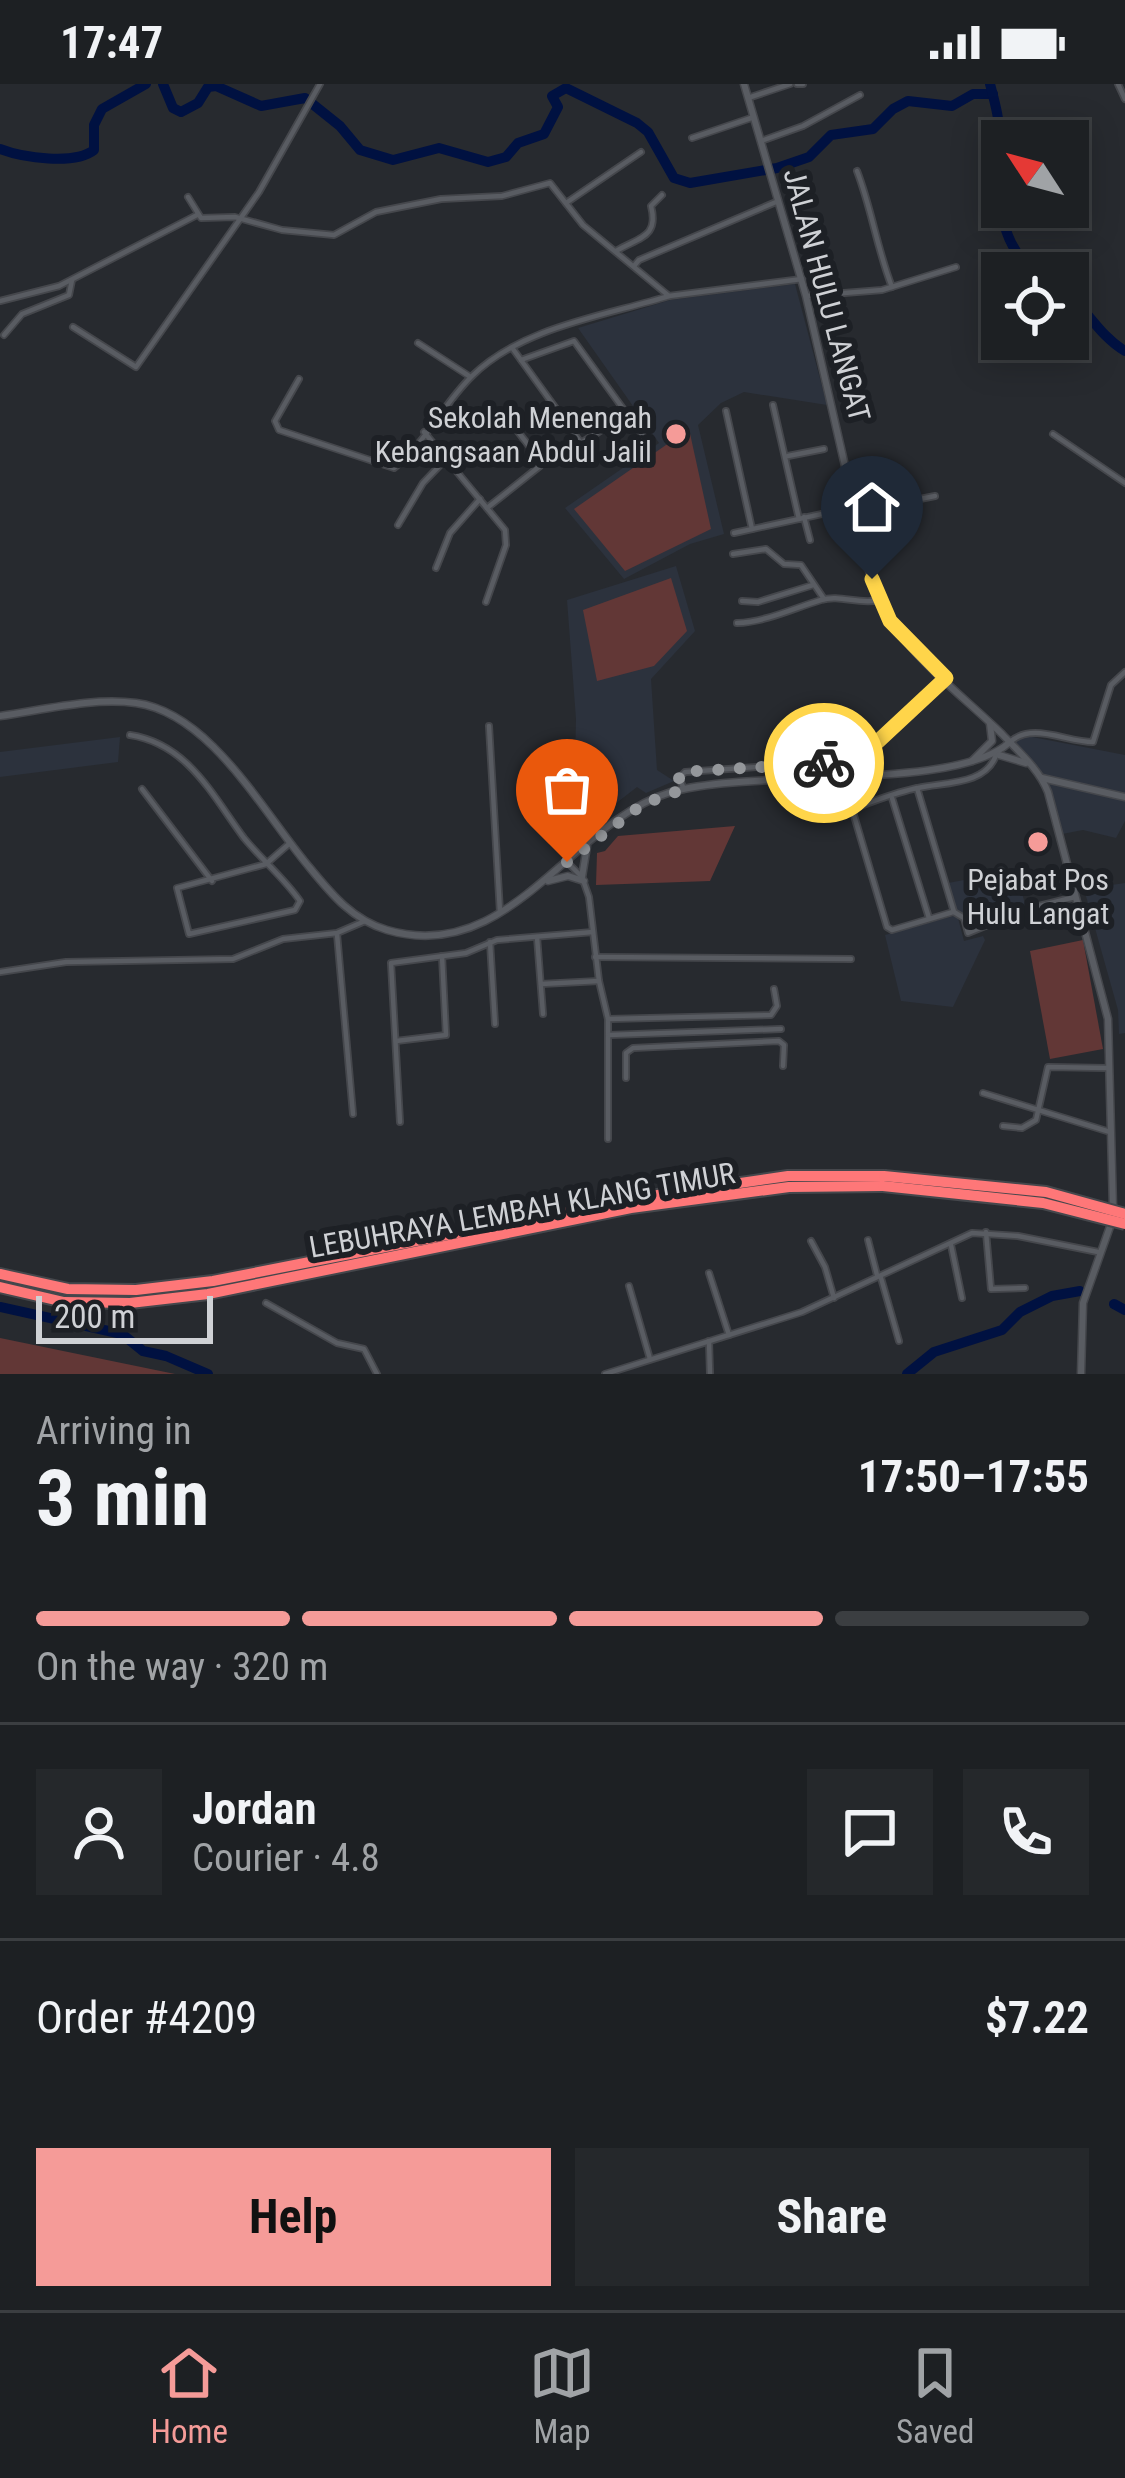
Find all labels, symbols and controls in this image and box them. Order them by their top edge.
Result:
text: 17:47 [60,16,163,69]
north arrow [981,120,1089,228]
map controls [981,120,1089,360]
street label: JALAN HULU LANGAT [776,165,878,425]
button: locate [981,252,1089,360]
place label: Sekolah Menengah Kebangsaan Abdul Jalil [375,400,652,469]
marker: Sekolah Menengah Kebangsaan Abdul Jalil [663,421,689,447]
pin [821,456,923,579]
icon: home [839,474,905,540]
courier [764,703,884,823]
icon: bike [791,730,857,796]
pin [516,739,618,862]
icon: bag [534,757,600,823]
marker: Pejabat Pos Hulu Langat [1025,829,1051,855]
place label: Pejabat Pos Hulu Langat [967,862,1109,931]
street label: LEBUHRAYA LEMBAH KLANG TIMUR [306,1155,738,1265]
scale bar [36,1290,213,1343]
text: 200 m [54,1297,135,1336]
text: Arriving in [36,1408,192,1454]
text: 17:50–17:55 [858,1450,1089,1503]
text: 3 min [36,1453,209,1544]
text: On the way · 320 m [36,1644,328,1690]
button: person [36,1769,162,1895]
button: chat [807,1769,933,1895]
button: phone [963,1769,1089,1895]
text: Jordan [192,1782,317,1835]
text: Courier · 4.8 [192,1835,380,1881]
text: Order #4209 [36,1991,257,2044]
text: $7.22 [985,1991,1089,2044]
button: Help [36,2148,551,2286]
button: Share [575,2148,1089,2286]
tab: Home [151,2340,228,2451]
tab: Map [529,2340,595,2451]
tab: Saved [896,2340,974,2451]

